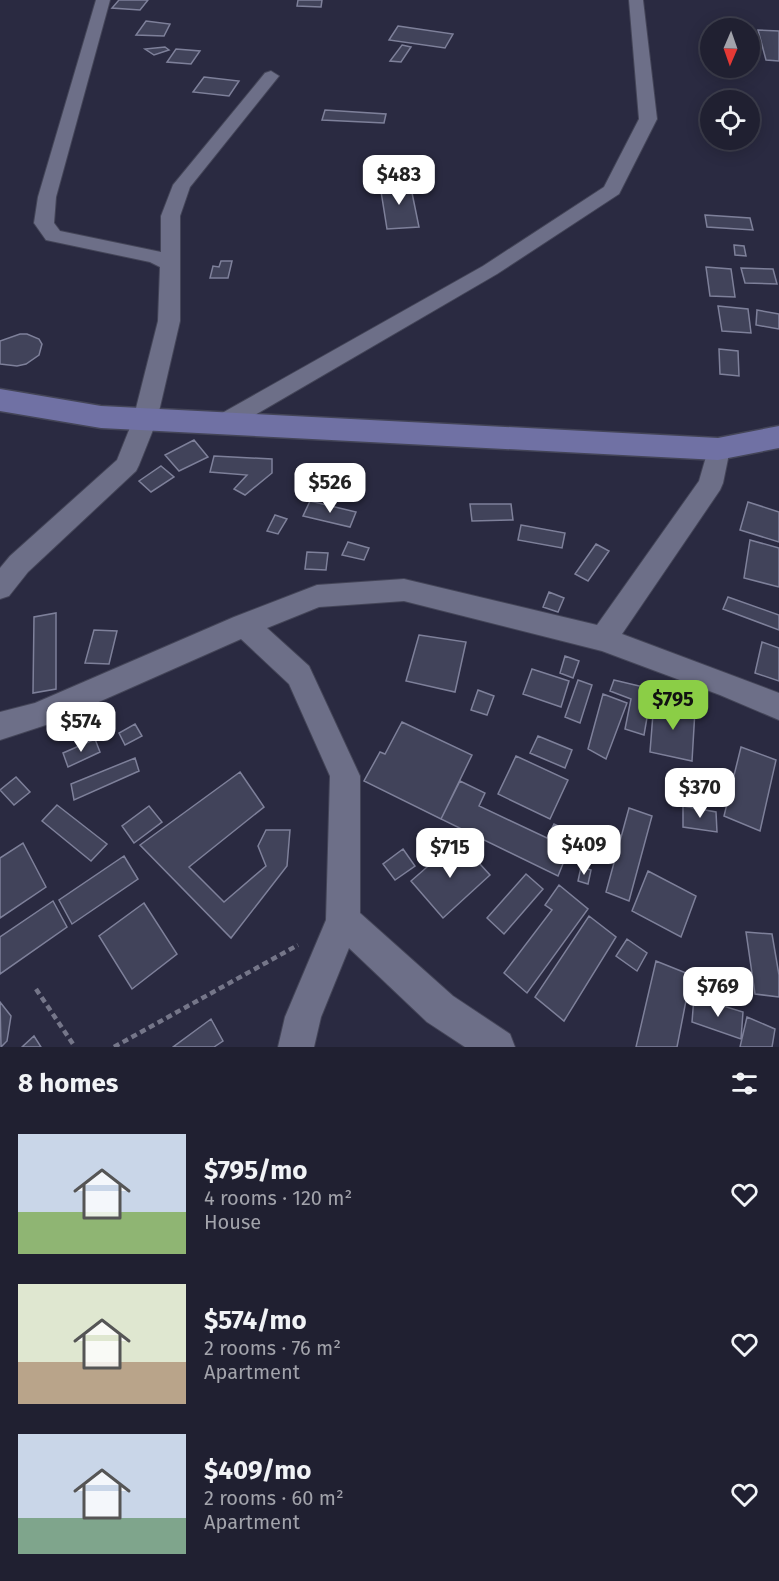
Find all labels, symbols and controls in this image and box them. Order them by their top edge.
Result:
north arrow [700,18,760,78]
map controls [700,18,760,150]
button: locate [700,90,760,150]
pin: $483 [363,155,435,206]
text: $483 [377,162,421,186]
pin: $526 [294,463,366,514]
text: $526 [308,470,352,494]
pin: $795 [637,680,709,731]
text: $795 [652,687,694,711]
pin: $574 [45,702,117,753]
text: $574 [61,709,102,733]
pin: $370 [664,768,736,819]
text: $370 [679,775,721,799]
pin: $409 [548,825,620,876]
pin: $715 [414,828,486,879]
text: $409 [562,832,606,856]
text: $715 [430,835,470,859]
pin: $769 [682,967,754,1018]
text: $769 [697,974,739,998]
icon: filters [728,1067,761,1100]
text: 8 homes [18,1068,118,1099]
text: $795/mo [204,1155,307,1186]
icon: home [66,1158,138,1230]
icon: heart [728,1178,761,1211]
text: 4 rooms · 120 m² [204,1186,352,1210]
text: House [204,1210,261,1234]
text: $574/mo [204,1305,307,1336]
icon: home [66,1308,138,1380]
icon: heart [728,1328,761,1361]
text: 2 rooms · 76 m² [204,1336,341,1360]
text: Apartment [204,1360,300,1384]
text: $409/mo [204,1455,311,1486]
icon: home [66,1458,138,1530]
icon: heart [728,1478,761,1511]
text: 2 rooms · 60 m² [204,1486,344,1510]
text: Apartment [204,1510,300,1534]

